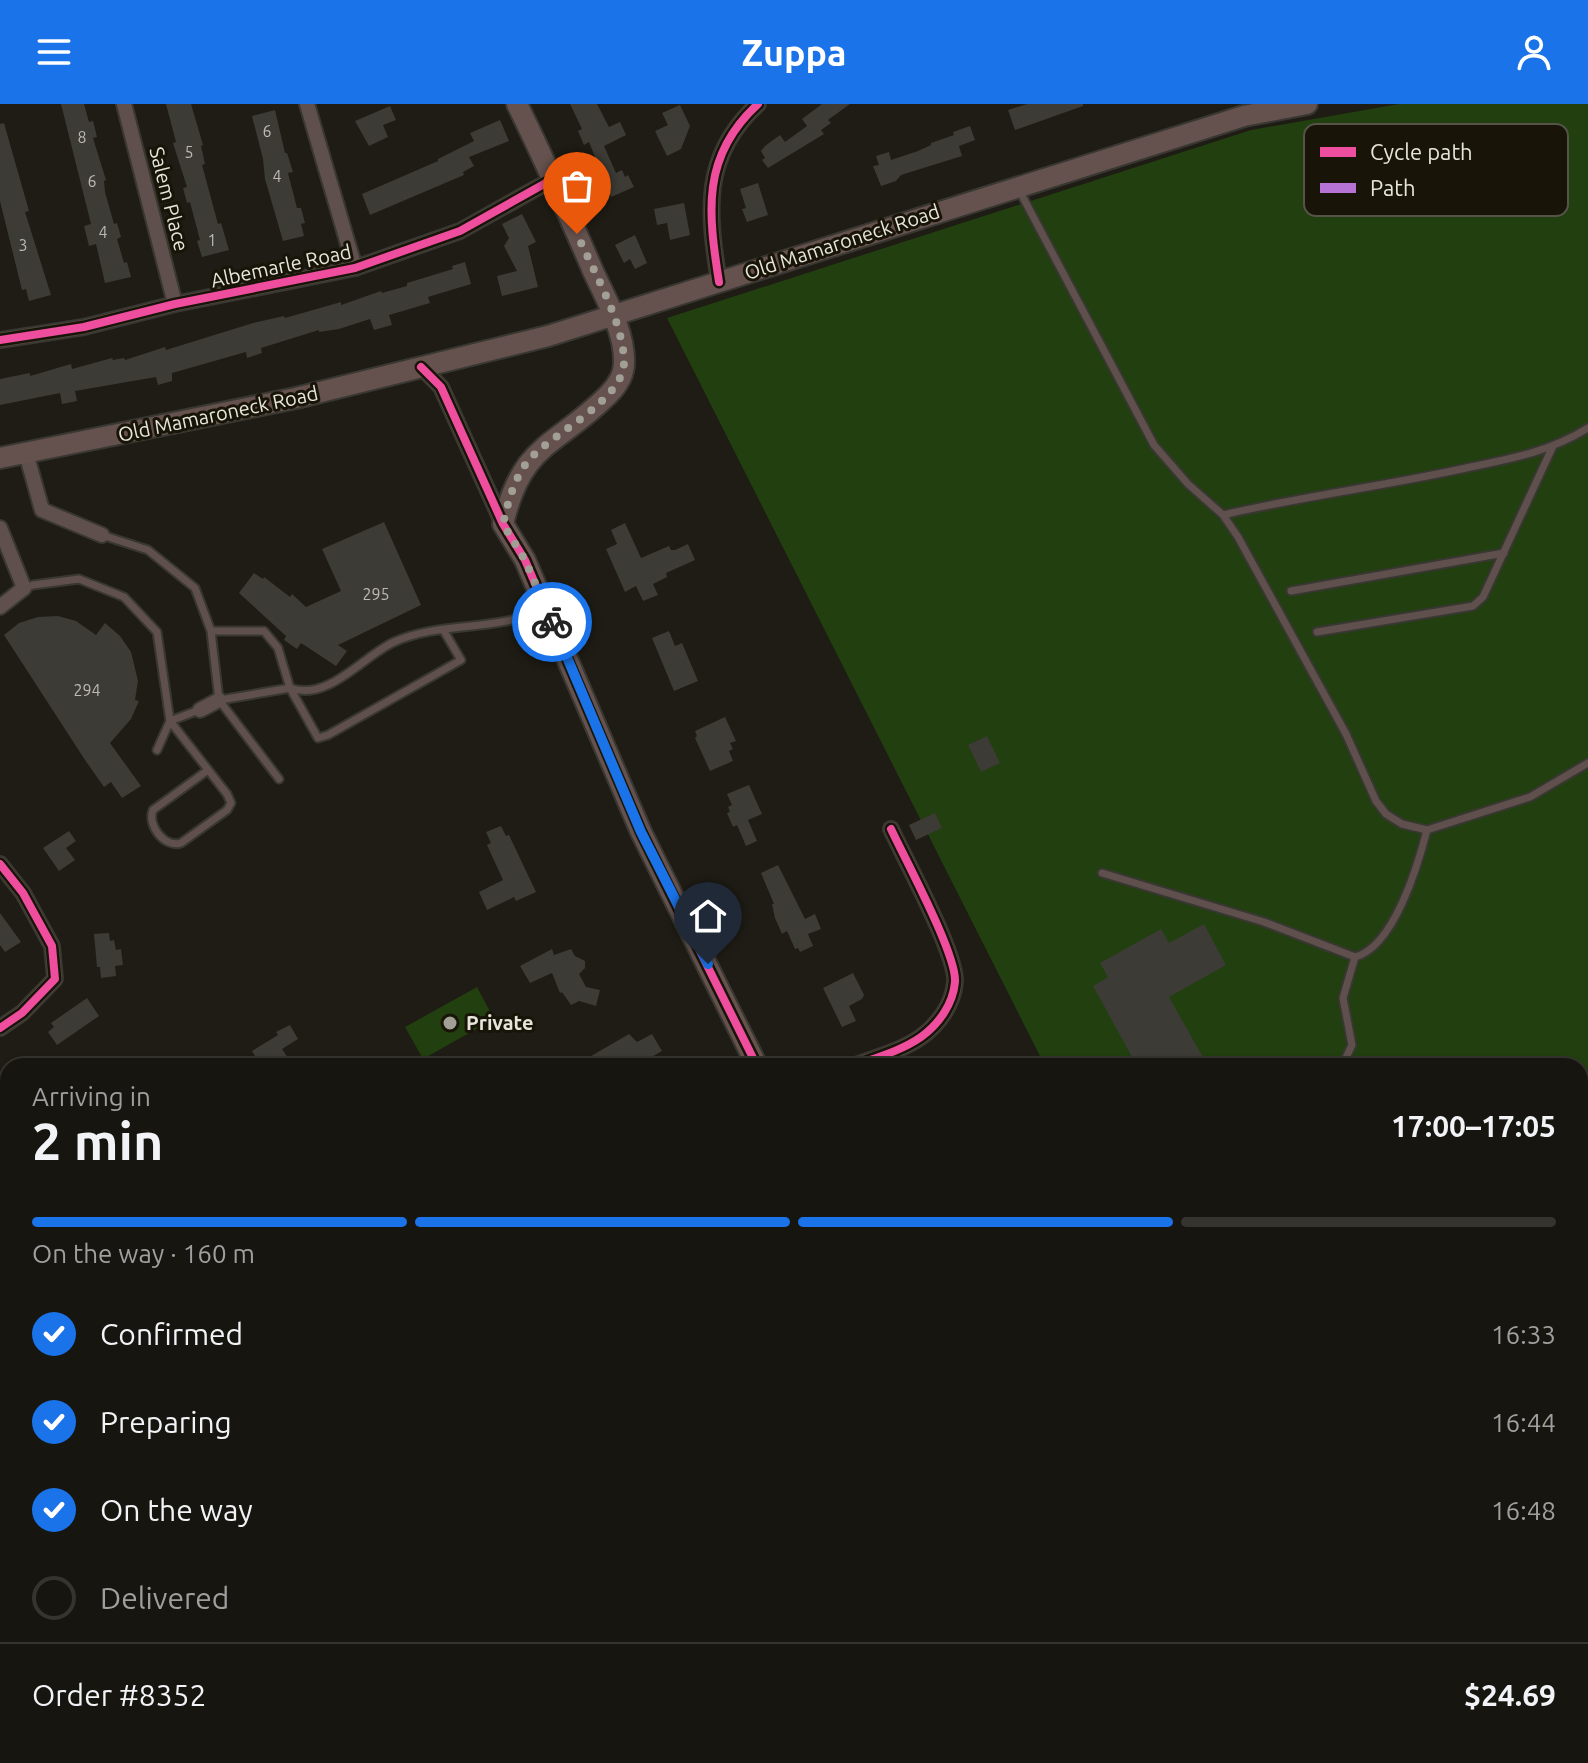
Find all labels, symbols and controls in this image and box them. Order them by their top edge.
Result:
icon: menu [32,30,76,74]
icon: person [1512,30,1556,74]
text: Zuppa [741,32,847,73]
house number: 6 [262,122,272,140]
legend [1304,124,1568,216]
house number: 8 [77,128,87,146]
text: Cycle path [1370,139,1473,164]
house number: 5 [184,143,194,161]
street label: Salem Place [145,144,194,253]
pin [543,152,611,234]
icon: bag [555,164,599,208]
house number: 4 [272,167,282,185]
house number: 6 [87,172,97,190]
text: Path [1370,175,1415,200]
street label: Old Mamaroneck Road [741,199,942,284]
house number: 4 [98,223,108,241]
house number: 1 [207,231,217,249]
house number: 3 [18,236,28,254]
street label: Albemarle Road [209,239,353,292]
street label: Old Mamaroneck Road [116,381,320,446]
courier [512,582,592,662]
house number: 295 [362,585,390,603]
icon: bike [530,600,574,644]
house number: 294 [73,681,101,699]
pin [674,882,742,964]
icon: home [686,894,730,938]
place label: Private [466,1011,533,1034]
marker: Private [441,1014,459,1032]
text: Arriving in [32,1082,151,1111]
text: 17:00–17:05 [1391,1109,1556,1143]
text: 2 min [32,1112,163,1170]
text: On the way · 160 m [32,1239,255,1268]
icon: check [32,1312,76,1356]
text: Confirmed [100,1317,243,1351]
text: 16:33 [1491,1320,1556,1349]
icon: check [32,1400,76,1444]
text: Preparing [100,1405,232,1439]
text: 16:44 [1491,1408,1556,1437]
icon: check [32,1488,76,1532]
text: On the way [100,1493,253,1527]
text: 16:48 [1491,1496,1556,1525]
text: Delivered [100,1581,229,1615]
text: Order #8352 [32,1678,206,1712]
text: $24.69 [1464,1678,1556,1712]

